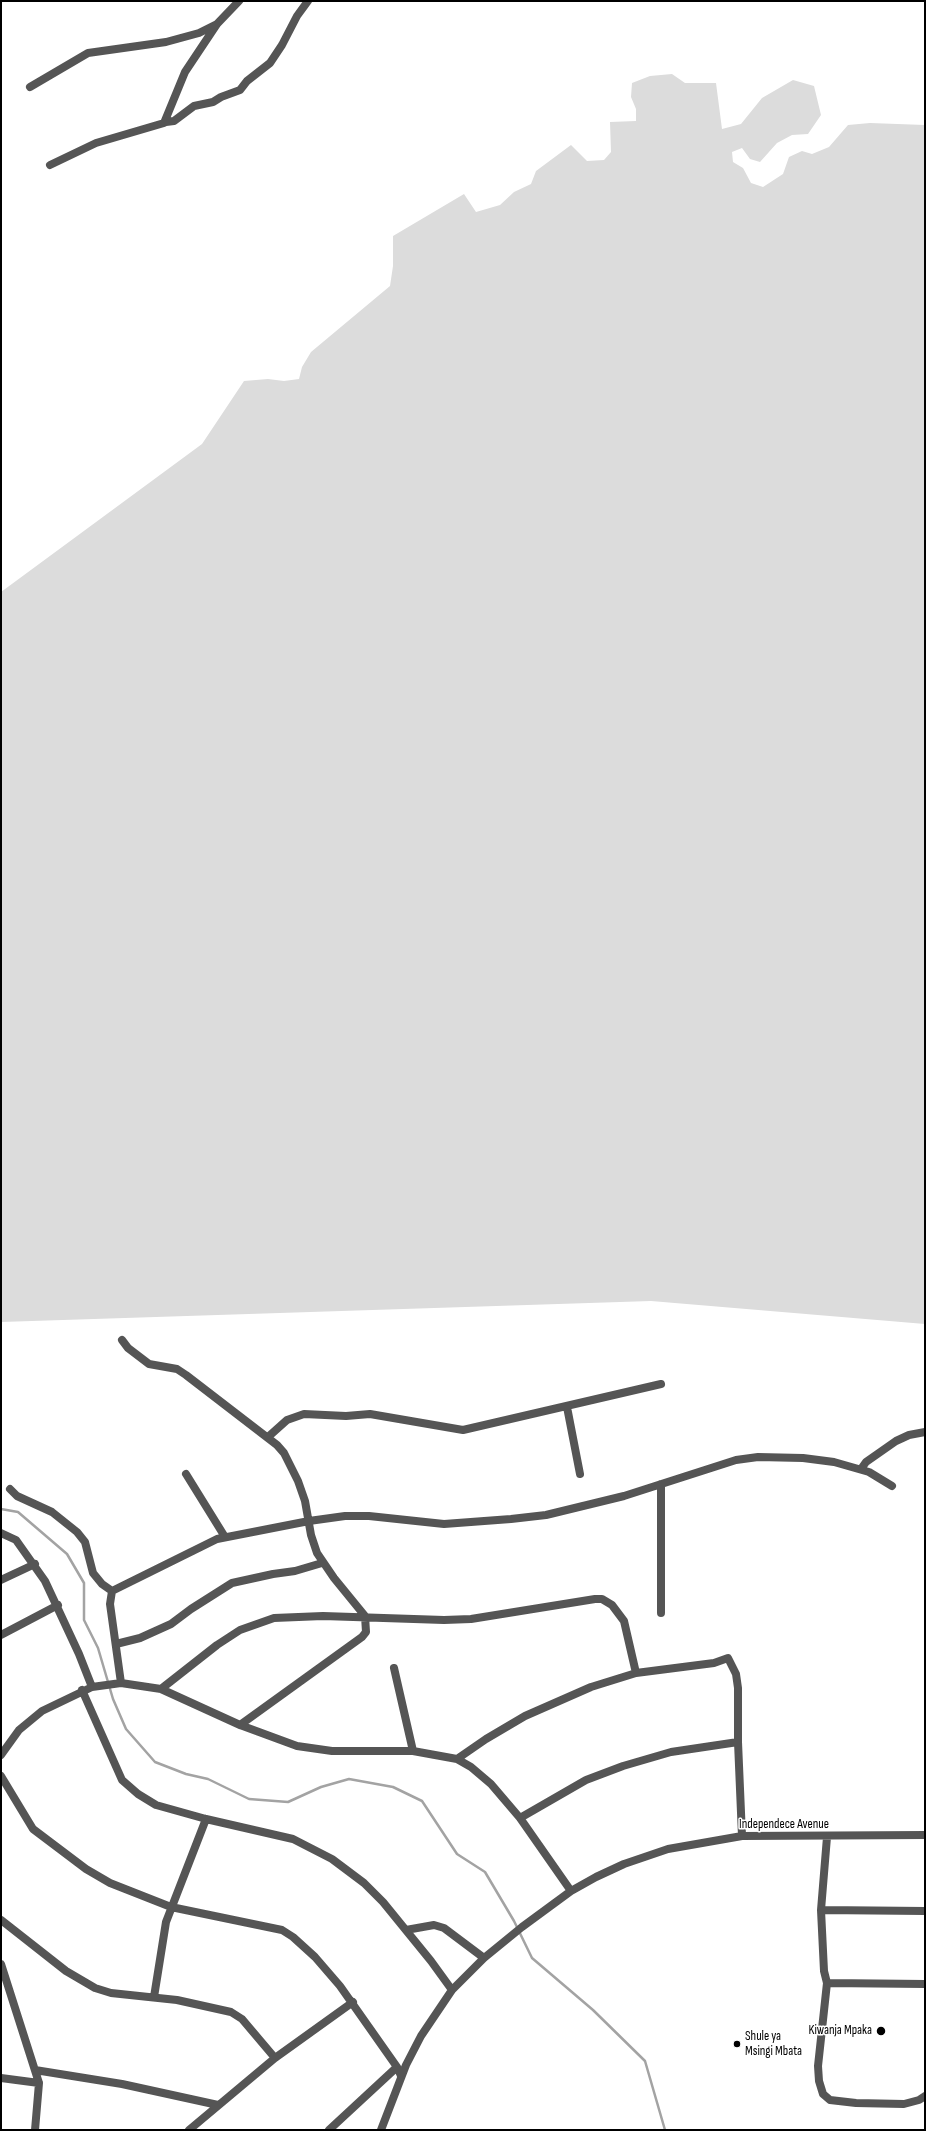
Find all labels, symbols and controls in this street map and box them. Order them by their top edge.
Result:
street label: Independece Avenue [739,1817,829,1833]
place label: Kiwanja Mpaka [809,2023,872,2039]
marker: Kiwanja Mpaka [875,2025,887,2037]
place label: Shule ya Msingi Mbata [745,2029,802,2060]
marker: Shule ya Msingi Mbata [732,2039,742,2049]

